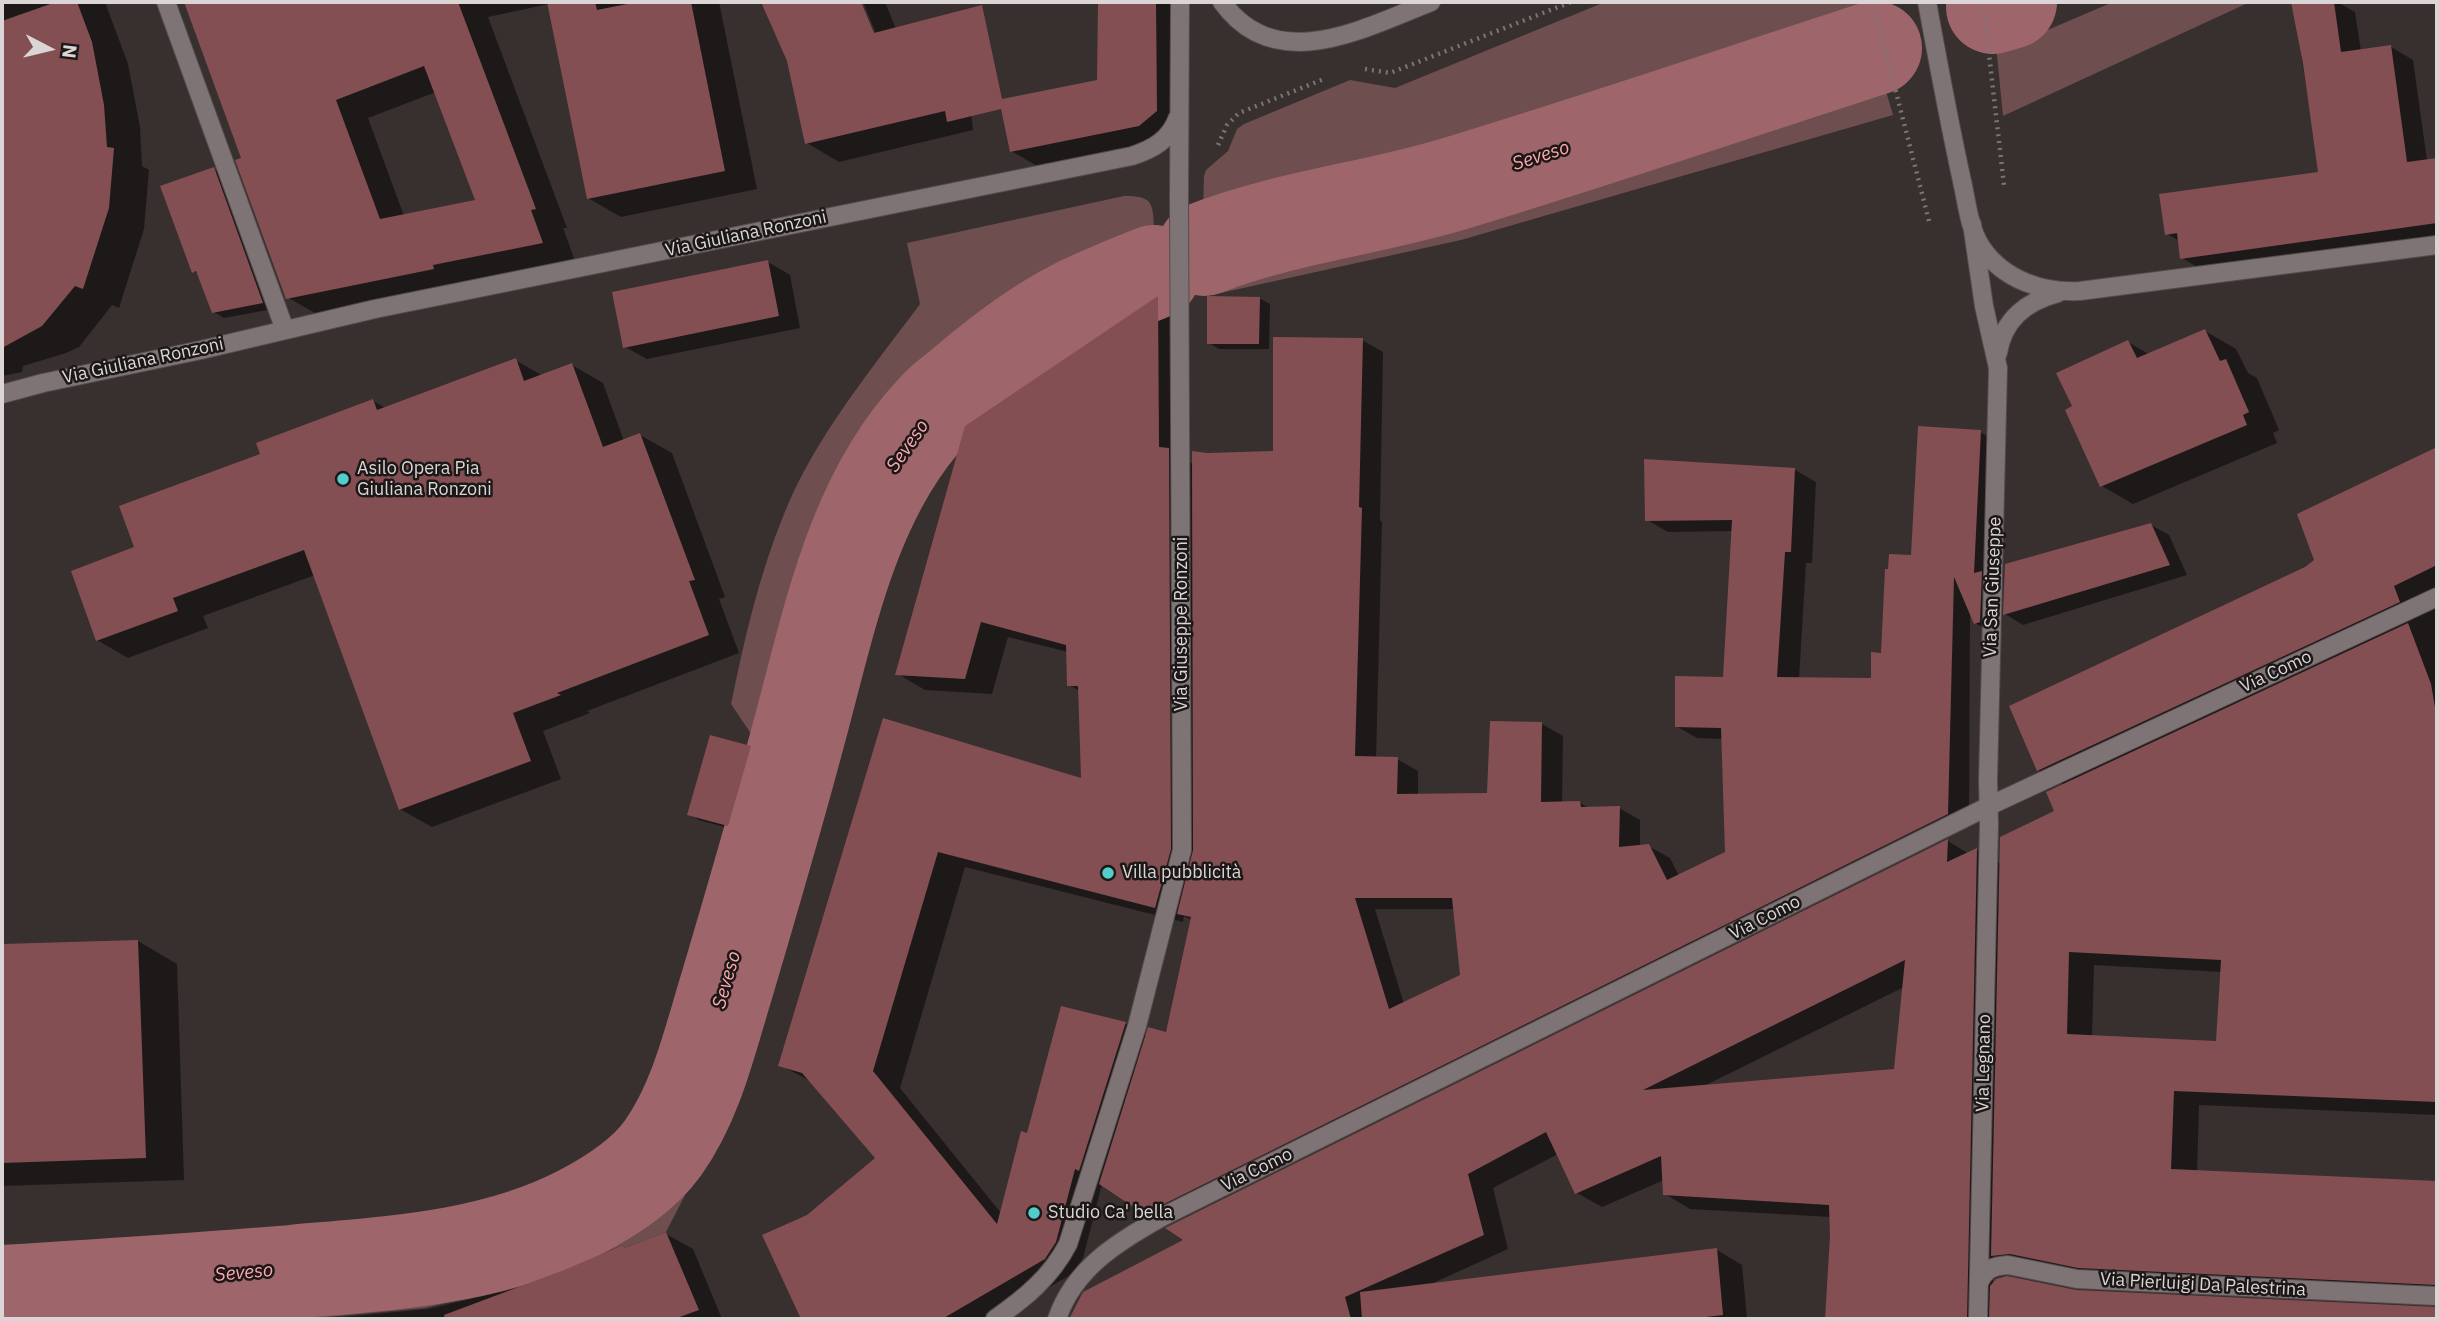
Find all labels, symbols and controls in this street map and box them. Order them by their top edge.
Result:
north arrow [14,14,84,84]
text: N [57,43,83,60]
water label: Seveso [1510,136,1572,176]
street label: Via Giuliana Ronzoni [663,206,829,262]
street label: Via Giuliana Ronzoni [60,333,226,389]
water label: Seveso [882,415,934,477]
place label: Asilo Opera Pia Giuliana Ronzoni [357,458,492,500]
marker: Asilo Opera Pia Giuliana Ronzoni [335,471,351,487]
street label: Via San Giuseppe [1980,516,2006,658]
street label: Via Giuseppe Ronzoni [1171,537,1193,711]
street label: Via Como [2237,646,2315,698]
place label: Villa pubblicità [1122,862,1241,884]
marker: Villa pubblicità [1100,865,1116,881]
street label: Via Como [1726,891,1804,945]
water label: Seveso [708,949,746,1011]
street label: Via Legnano [1972,1014,1996,1112]
street label: Via Como [1218,1144,1296,1196]
place label: Studio Ca' bella [1048,1202,1173,1224]
marker: Studio Ca' bella [1026,1205,1042,1221]
water label: Seveso [214,1259,274,1287]
street label: Via Pierluigi Da Palestrina [2100,1269,2306,1301]

